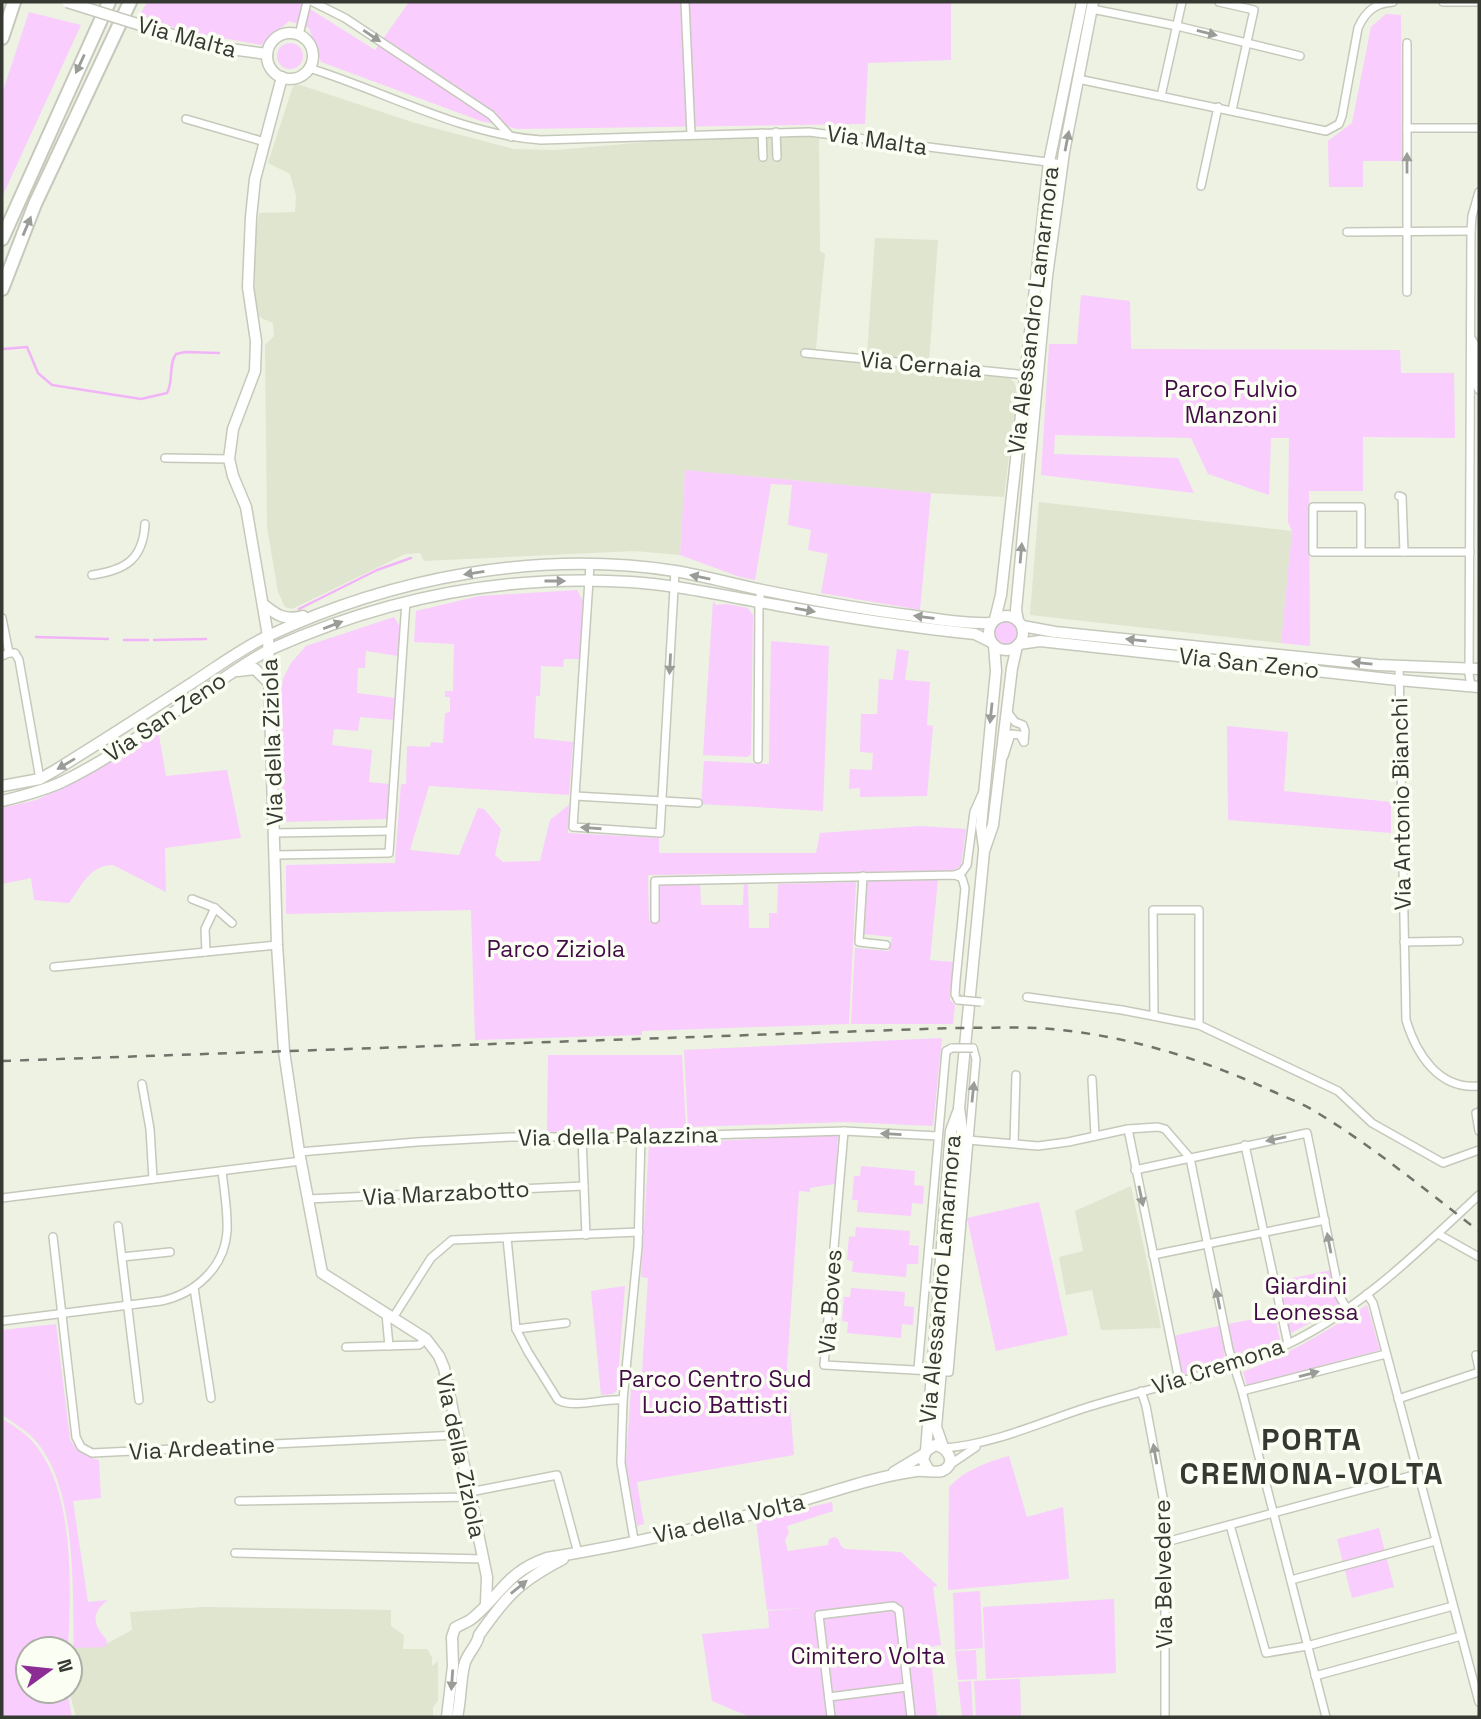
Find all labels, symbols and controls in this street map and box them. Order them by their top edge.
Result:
street label: Via Malta [134,9,240,65]
one-way arrow [1196,28,1218,39]
one-way arrow [362,30,381,43]
one-way arrow [75,54,86,74]
street label: Via Malta [825,118,929,162]
one-way arrow [1061,130,1072,152]
one-way arrow [1401,151,1413,173]
street label: Via Alessandro Lamarmora [1000,164,1066,456]
one-way arrow [21,215,32,236]
street label: Via Cernaia [859,344,983,384]
park label: Parco Fulvio Manzoni [1164,374,1298,430]
one-way arrow [1016,542,1027,564]
one-way arrow [463,567,485,578]
one-way arrow [689,571,711,582]
one-way arrow [544,575,566,587]
one-way arrow [794,605,816,616]
one-way arrow [913,612,935,623]
one-way arrow [322,619,343,630]
one-way arrow [1125,635,1147,646]
street label: Via San Zeno [1177,641,1321,685]
one-way arrow [665,653,676,675]
one-way arrow [1351,657,1373,668]
street label: Via della Ziziola [254,658,290,826]
street label: Via San Zeno [98,665,232,769]
street label: Via Antonio Bianchi [1384,697,1418,911]
one-way arrow [986,702,997,724]
one-way arrow [56,757,75,770]
one-way arrow [580,822,602,833]
park label: Parco Ziziola [487,934,625,964]
one-way arrow [968,1080,979,1102]
street label: Via della Palazzina [518,1119,718,1153]
one-way arrow [879,1128,901,1139]
street label: Via Alessandro Lamarmora [912,1133,968,1425]
one-way arrow [1265,1134,1287,1145]
street label: Via Marzabotto [362,1174,530,1212]
one-way arrow [1135,1185,1146,1207]
one-way arrow [1324,1232,1335,1254]
street label: Via Boves [811,1248,849,1356]
park label: Giardini Leonessa [1253,1271,1359,1327]
one-way arrow [1213,1288,1224,1310]
street label: Via Cremona [1148,1331,1288,1401]
park label: Parco Centro Sud Lucio Battisti [618,1364,812,1420]
one-way arrow [1298,1368,1320,1379]
street label: Via della Ziziola [429,1371,493,1541]
district label: PORTA CREMONA-VOLTA [1180,1420,1444,1493]
street label: Via Ardeatine [128,1429,276,1467]
one-way arrow [1149,1443,1160,1465]
street label: Via della Volta [650,1486,808,1550]
street label: Via Belvedere [1147,1499,1179,1649]
one-way arrow [509,1579,527,1594]
north arrow [14,1635,84,1705]
park label: Cimitero Volta [791,1641,945,1671]
text: N [51,1656,79,1675]
one-way arrow [446,1669,457,1691]

